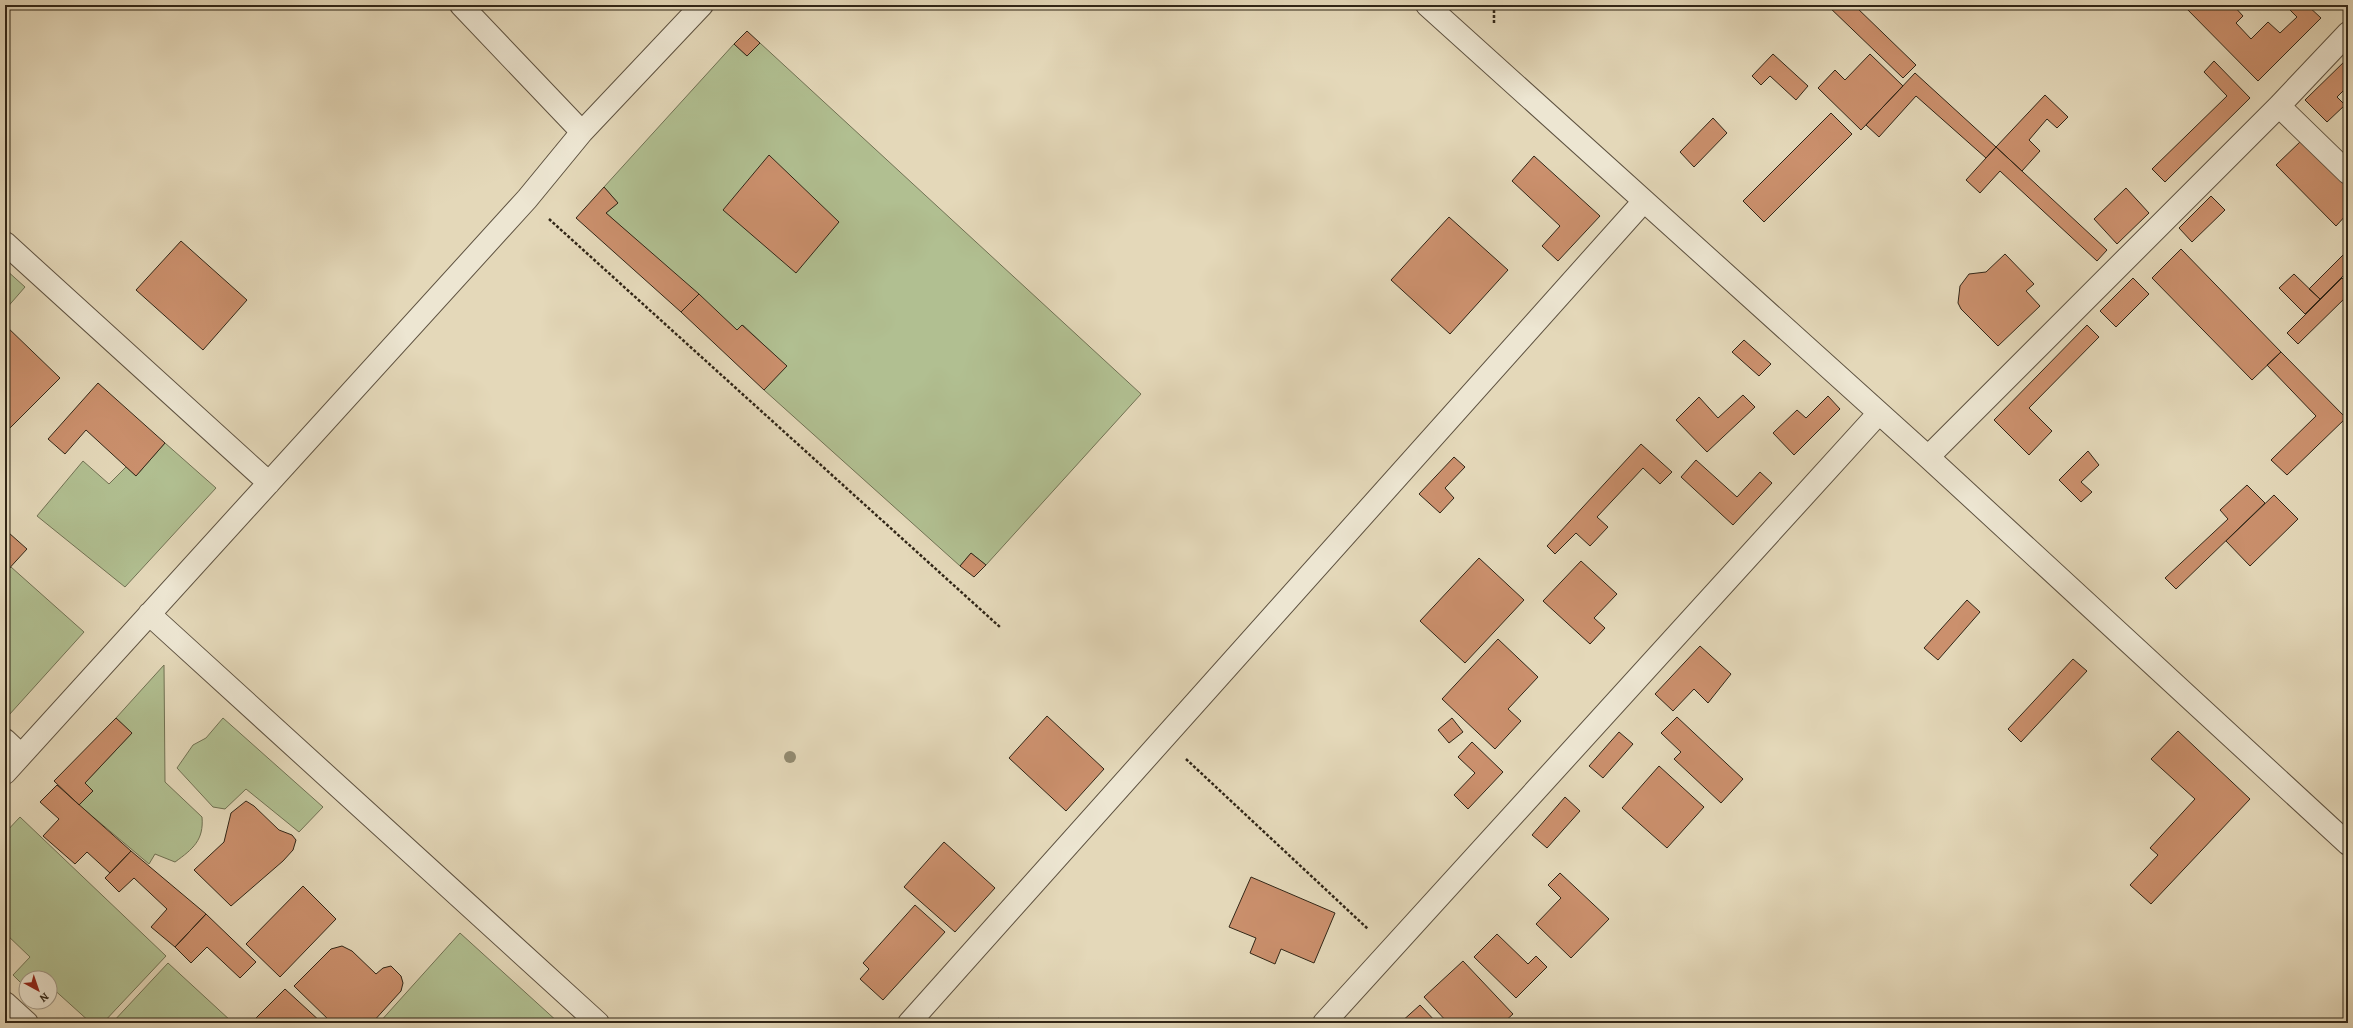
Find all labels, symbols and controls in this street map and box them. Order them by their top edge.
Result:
north arrow [18,970,58,1010]
text: N [36,989,52,1006]

